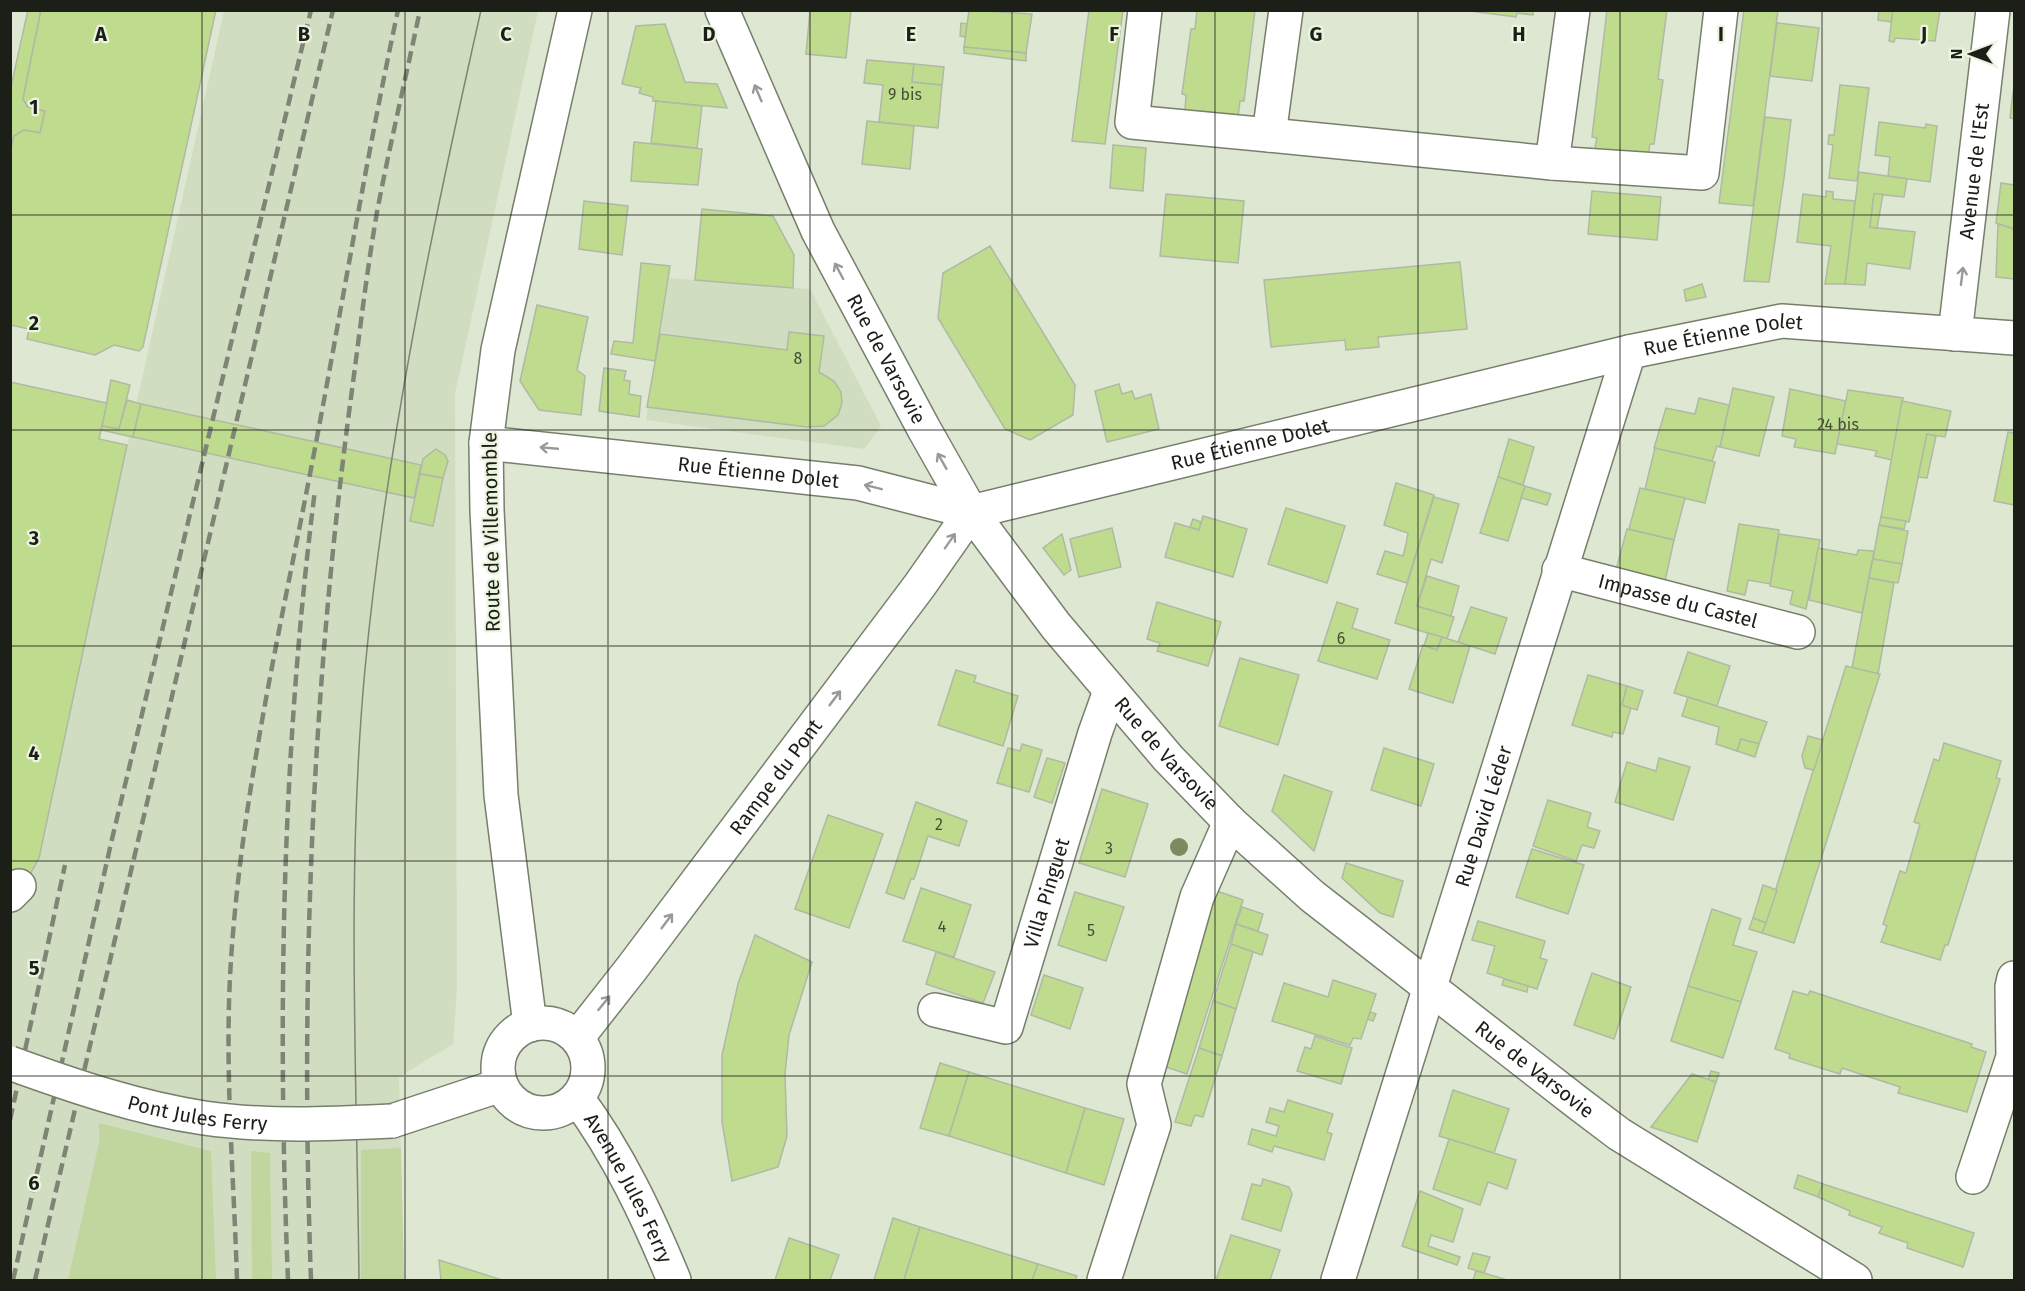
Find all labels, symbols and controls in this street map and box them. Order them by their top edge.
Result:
text: A [94,22,108,46]
text: B [298,22,310,46]
text: C [500,22,512,46]
text: D [702,22,716,46]
text: E [906,22,916,46]
text: F [1109,22,1119,46]
text: G [1310,22,1322,46]
text: H [1512,22,1526,46]
text: I [1718,22,1724,46]
text: J [1920,22,1927,46]
north arrow [1941,24,2001,84]
text: N [1947,49,1966,59]
one-way arrow [752,85,763,103]
house number: 9 bis [888,85,922,104]
text: 1 [29,95,39,119]
street label: Avenue de l'Est [1954,101,1994,241]
one-way arrow [833,263,845,280]
one-way arrow [1956,266,1967,286]
street label: Rue de Varsovie [842,290,931,428]
street label: Rue Étienne Dolet [1641,309,1805,361]
text: 2 [29,311,39,335]
house number: 8 [794,349,803,368]
street label: Rue Étienne Dolet [1168,413,1333,475]
house number: 24 bis [1817,415,1859,434]
street label: Route de Villemomble [477,432,505,632]
one-way arrow [539,442,559,453]
street label: Rue Étienne Dolet [676,452,841,493]
one-way arrow [936,453,948,470]
one-way arrow [864,481,883,492]
text: 3 [28,526,39,550]
one-way arrow [944,533,956,550]
street label: Impasse du Castel [1596,569,1760,633]
house number: 6 [1337,629,1345,648]
one-way arrow [828,691,841,707]
street label: Rue de Varsovie [1109,692,1224,815]
street label: Rampe du Pont [724,714,827,840]
text: 4 [28,741,40,765]
street label: Rue David Léder [1450,742,1517,890]
house number: 2 [935,815,943,834]
street label: Villa Pinguet [1019,834,1075,951]
house number: 3 [1105,839,1113,858]
one-way arrow [661,914,674,930]
house number: 4 [938,917,947,936]
house number: 5 [1087,921,1095,940]
text: 5 [29,956,40,980]
one-way arrow [598,995,611,1011]
street label: Rue de Varsovie [1470,1016,1599,1123]
street label: Pont Jules Ferry [125,1090,268,1135]
street label: Avenue Jules Ferry [579,1108,678,1267]
text: 6 [28,1171,40,1195]

